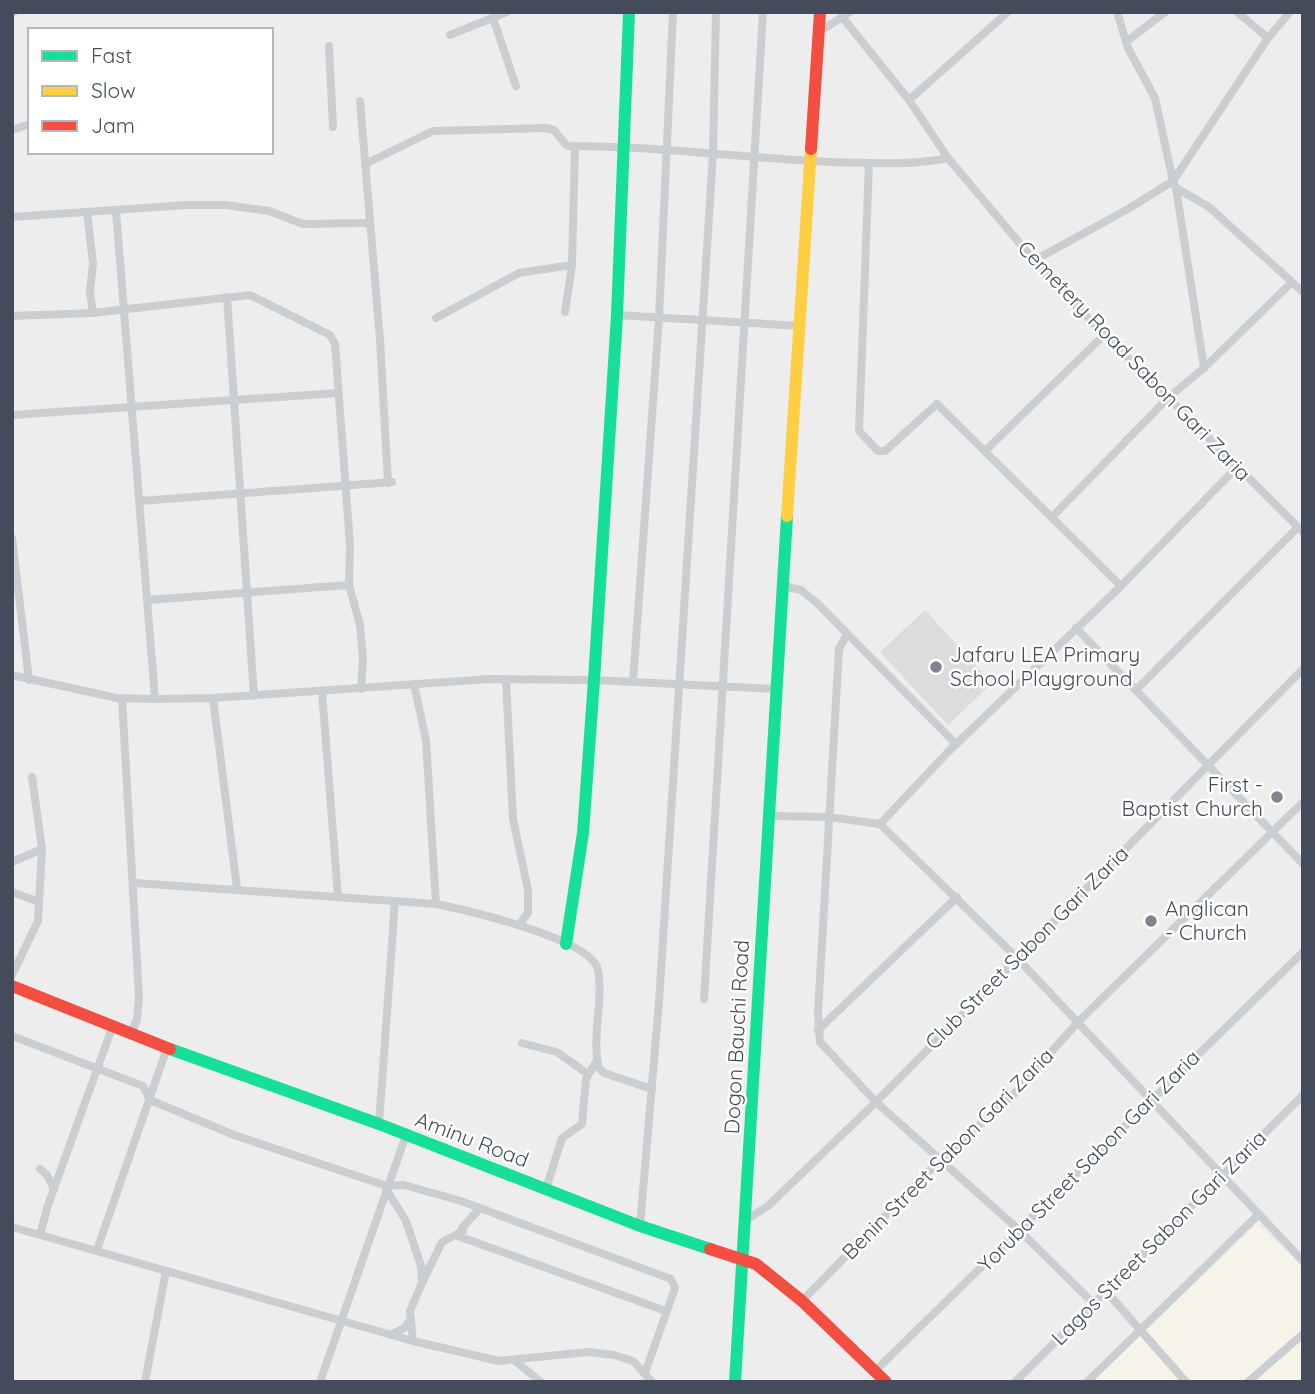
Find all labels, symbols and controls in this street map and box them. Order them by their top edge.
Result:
legend [28,28,273,154]
text: Fast [91,42,132,68]
text: Slow [91,77,136,103]
text: Jam [91,112,135,138]
street label: Cemetery Road Sabon Gari Zaria [1013,235,1257,486]
place label: Jafaru LEA Primary School Playground [950,641,1140,691]
marker: Jafaru LEA Primary School Playground [928,659,944,675]
place label: First - Baptist Church [1122,771,1263,821]
marker: First - Baptist Church [1269,789,1285,805]
street label: Club Street Sabon Gari Zaria [919,840,1134,1055]
place label: Anglican - Church [1165,895,1249,945]
marker: Anglican - Church [1143,913,1159,929]
street label: Dogon Bauchi Road [718,939,754,1135]
street label: Benin Street Sabon Gari Zaria [836,1042,1058,1264]
street label: Yoruba Street Sabon Gari Zaria [972,1044,1205,1277]
street label: Aminu Road [412,1106,533,1173]
street label: Lagos Street Sabon Gari Zaria [1045,1124,1271,1350]

